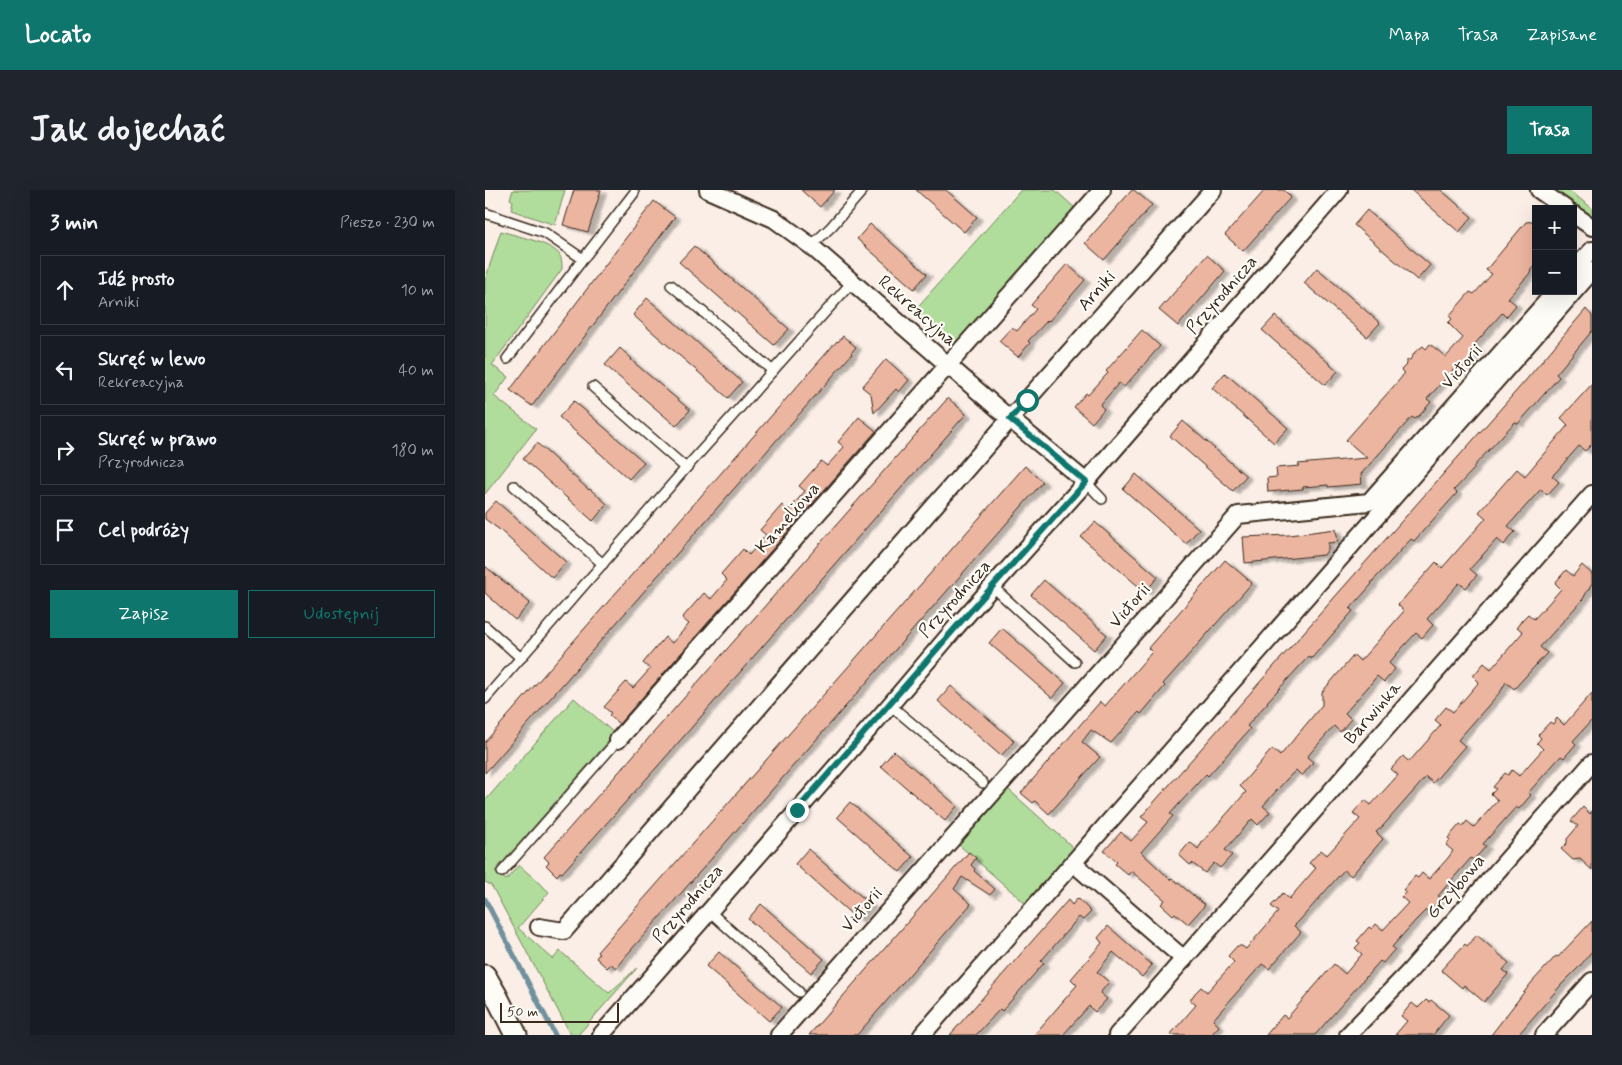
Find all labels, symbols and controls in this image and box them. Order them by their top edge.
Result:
text: Locato [25,20,91,51]
text: Mapa [1389,23,1430,47]
text: Trasa [1458,23,1498,47]
text: Zapisane [1526,23,1597,47]
button: Trasa [1507,106,1592,154]
text: Jak dojechać [30,107,225,153]
map controls [1532,205,1577,295]
button: + [1532,205,1577,250]
text: 3 min [50,209,98,237]
text: Pieszo · 230 m [340,212,435,233]
street label: Przyrodnicza [1181,250,1263,340]
button: − [1532,250,1577,295]
street label: Arniki [1073,266,1121,316]
text: Idź prosto [98,267,175,292]
street label: Rekreacyjna [873,270,961,352]
icon: ahead [51,276,79,304]
text: 10 m [401,280,434,301]
text: Arniki [98,292,139,313]
street label: Victorii [1436,339,1488,395]
text: Skręć w lewo [98,347,206,372]
icon: left [51,356,79,384]
text: 40 m [398,360,434,381]
text: Rekreacyjna [98,372,184,393]
route start [1016,389,1039,412]
text: Skręć w prawo [98,427,217,452]
icon: right [51,436,79,464]
text: 180 m [391,440,434,461]
text: Przyrodnicza [98,452,185,473]
street label: Kameliowa [751,477,825,559]
icon: arrive [51,516,79,544]
text: Cel podróży [98,518,189,543]
street label: Przyrodnicza [913,555,997,643]
street label: Victorii [1104,578,1156,634]
button: Zapisz [50,590,238,638]
button: Udostępnij [248,590,435,638]
street label: Barwinka [1339,676,1407,750]
route end [786,799,809,822]
street label: Grzybowa [1421,850,1491,924]
street label: Przyrodnicza [647,859,729,949]
street label: Victorii [836,882,888,938]
scale bar [500,1000,619,1023]
text: 50 m [507,1003,538,1021]

